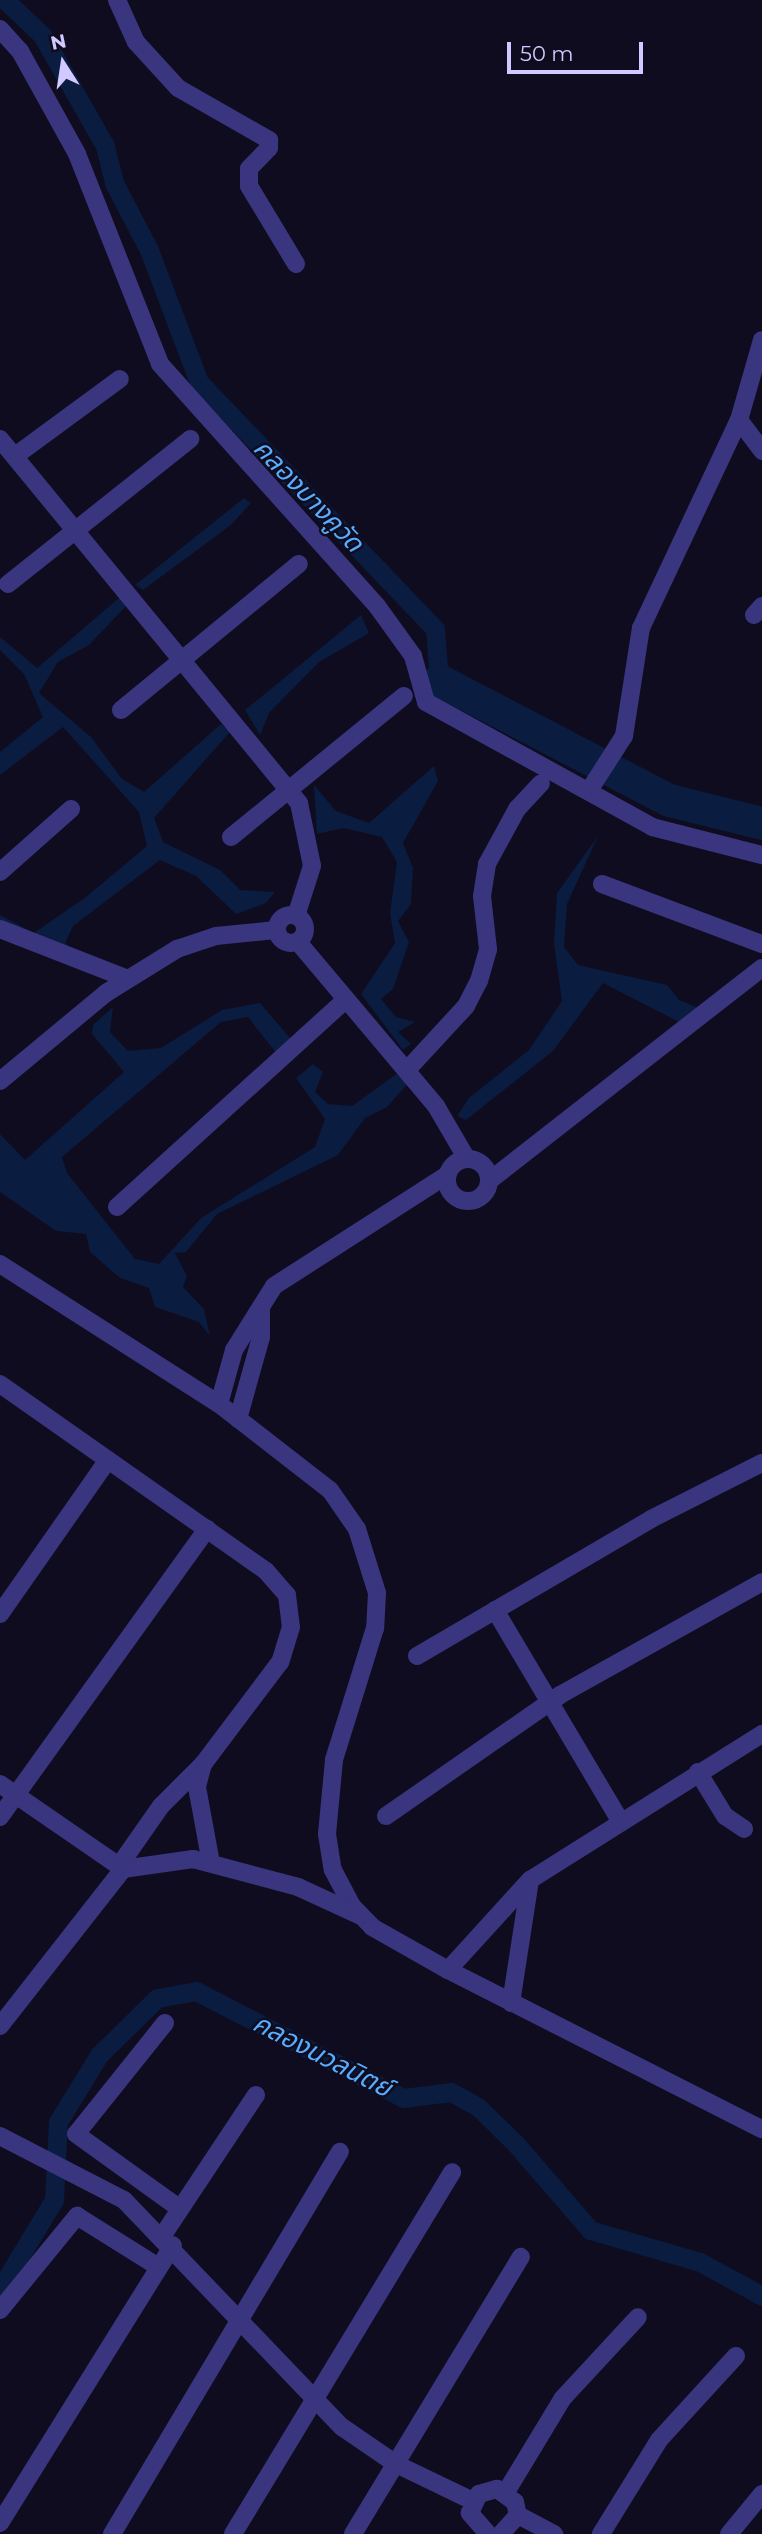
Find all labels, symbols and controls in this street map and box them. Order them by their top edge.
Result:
north arrow [28,28,98,98]
scale bar [510,28,646,72]
text: N [49,29,68,55]
text: 50 m [520,41,574,66]
water label: คลองบางคูวัด [247,433,369,559]
water label: คลองนวลนิตย์ [248,2008,396,2104]

